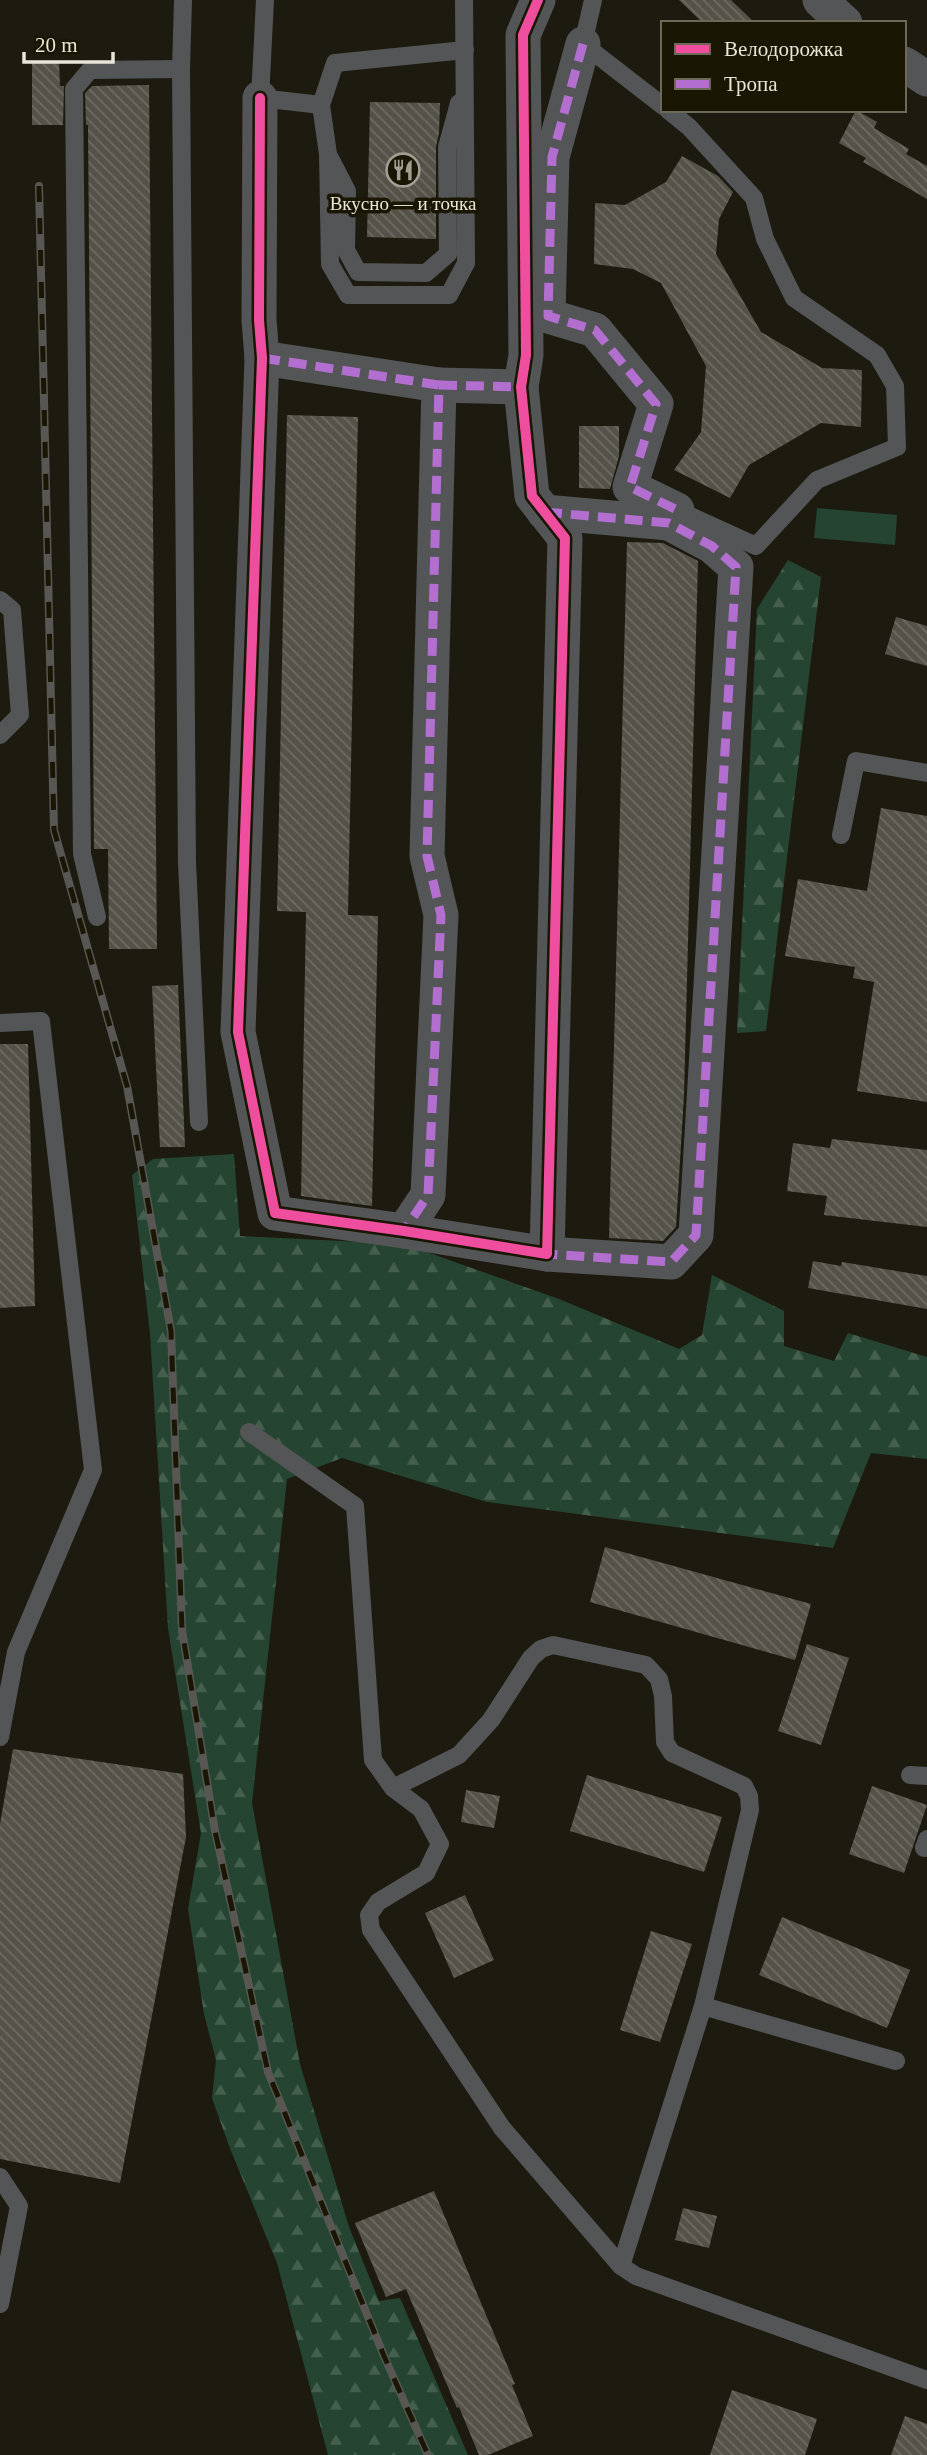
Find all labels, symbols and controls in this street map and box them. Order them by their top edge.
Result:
scale bar [24,21,114,65]
legend [661,21,906,112]
text: 20 m [35,33,78,57]
text: Велодорожка [724,37,844,61]
text: Тропа [724,72,778,96]
restaurant icon: Вкусно — и точка [384,151,422,189]
place label: Вкусно — и точка [330,193,477,214]

